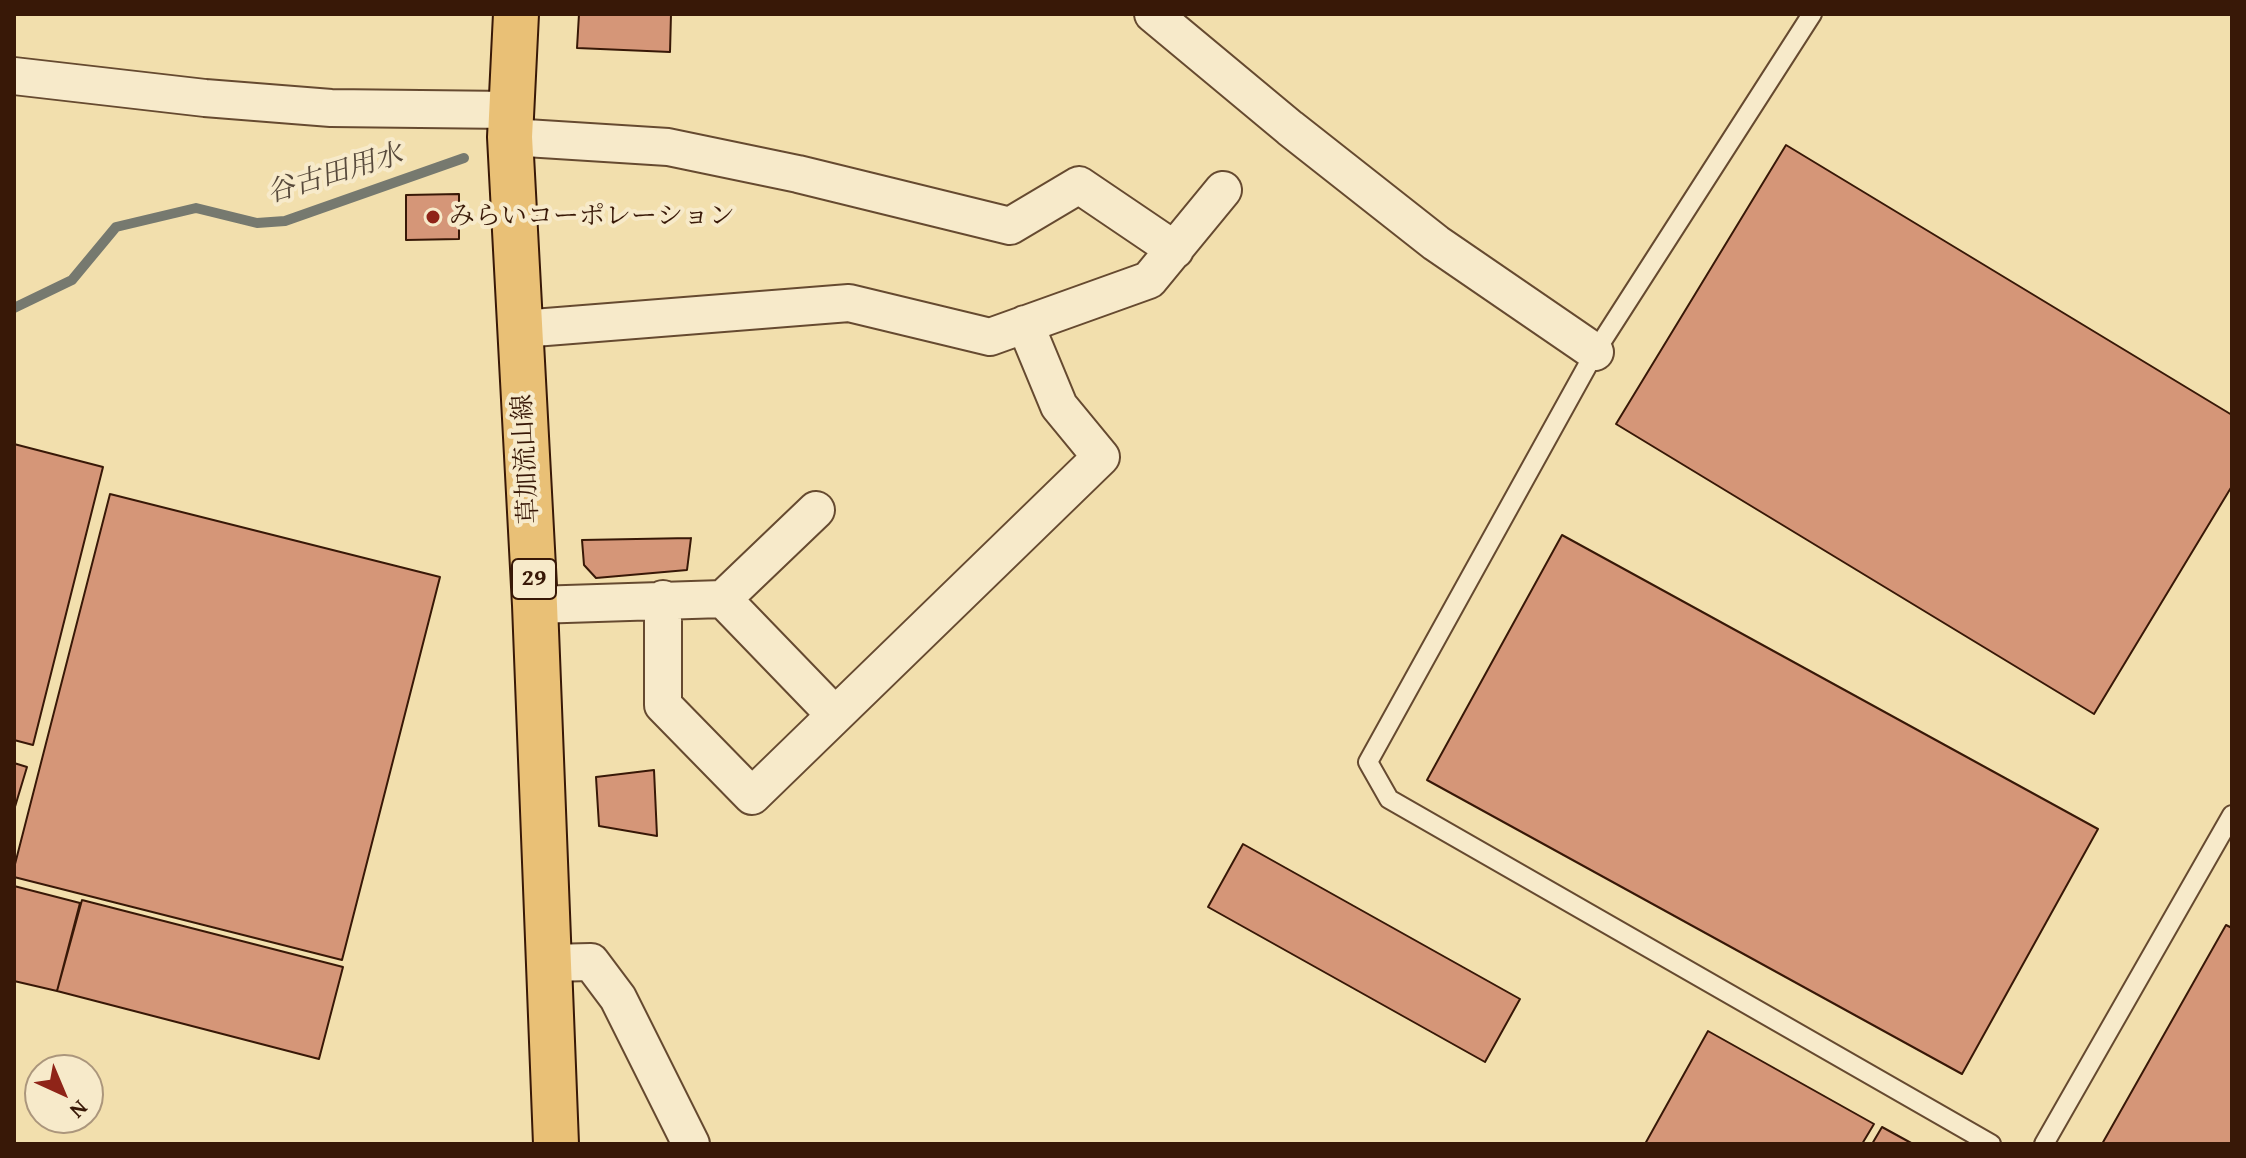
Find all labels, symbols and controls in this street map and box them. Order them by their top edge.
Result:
water label: 谷古田用水 [263,138,407,212]
place label: みらいコーポレーション [449,201,735,233]
marker: みらいコーポレーション [424,208,442,226]
street label: 草加流山線 [508,393,546,525]
road number: 29 [512,559,556,599]
north arrow [24,1054,104,1134]
text: N [63,1093,96,1126]

